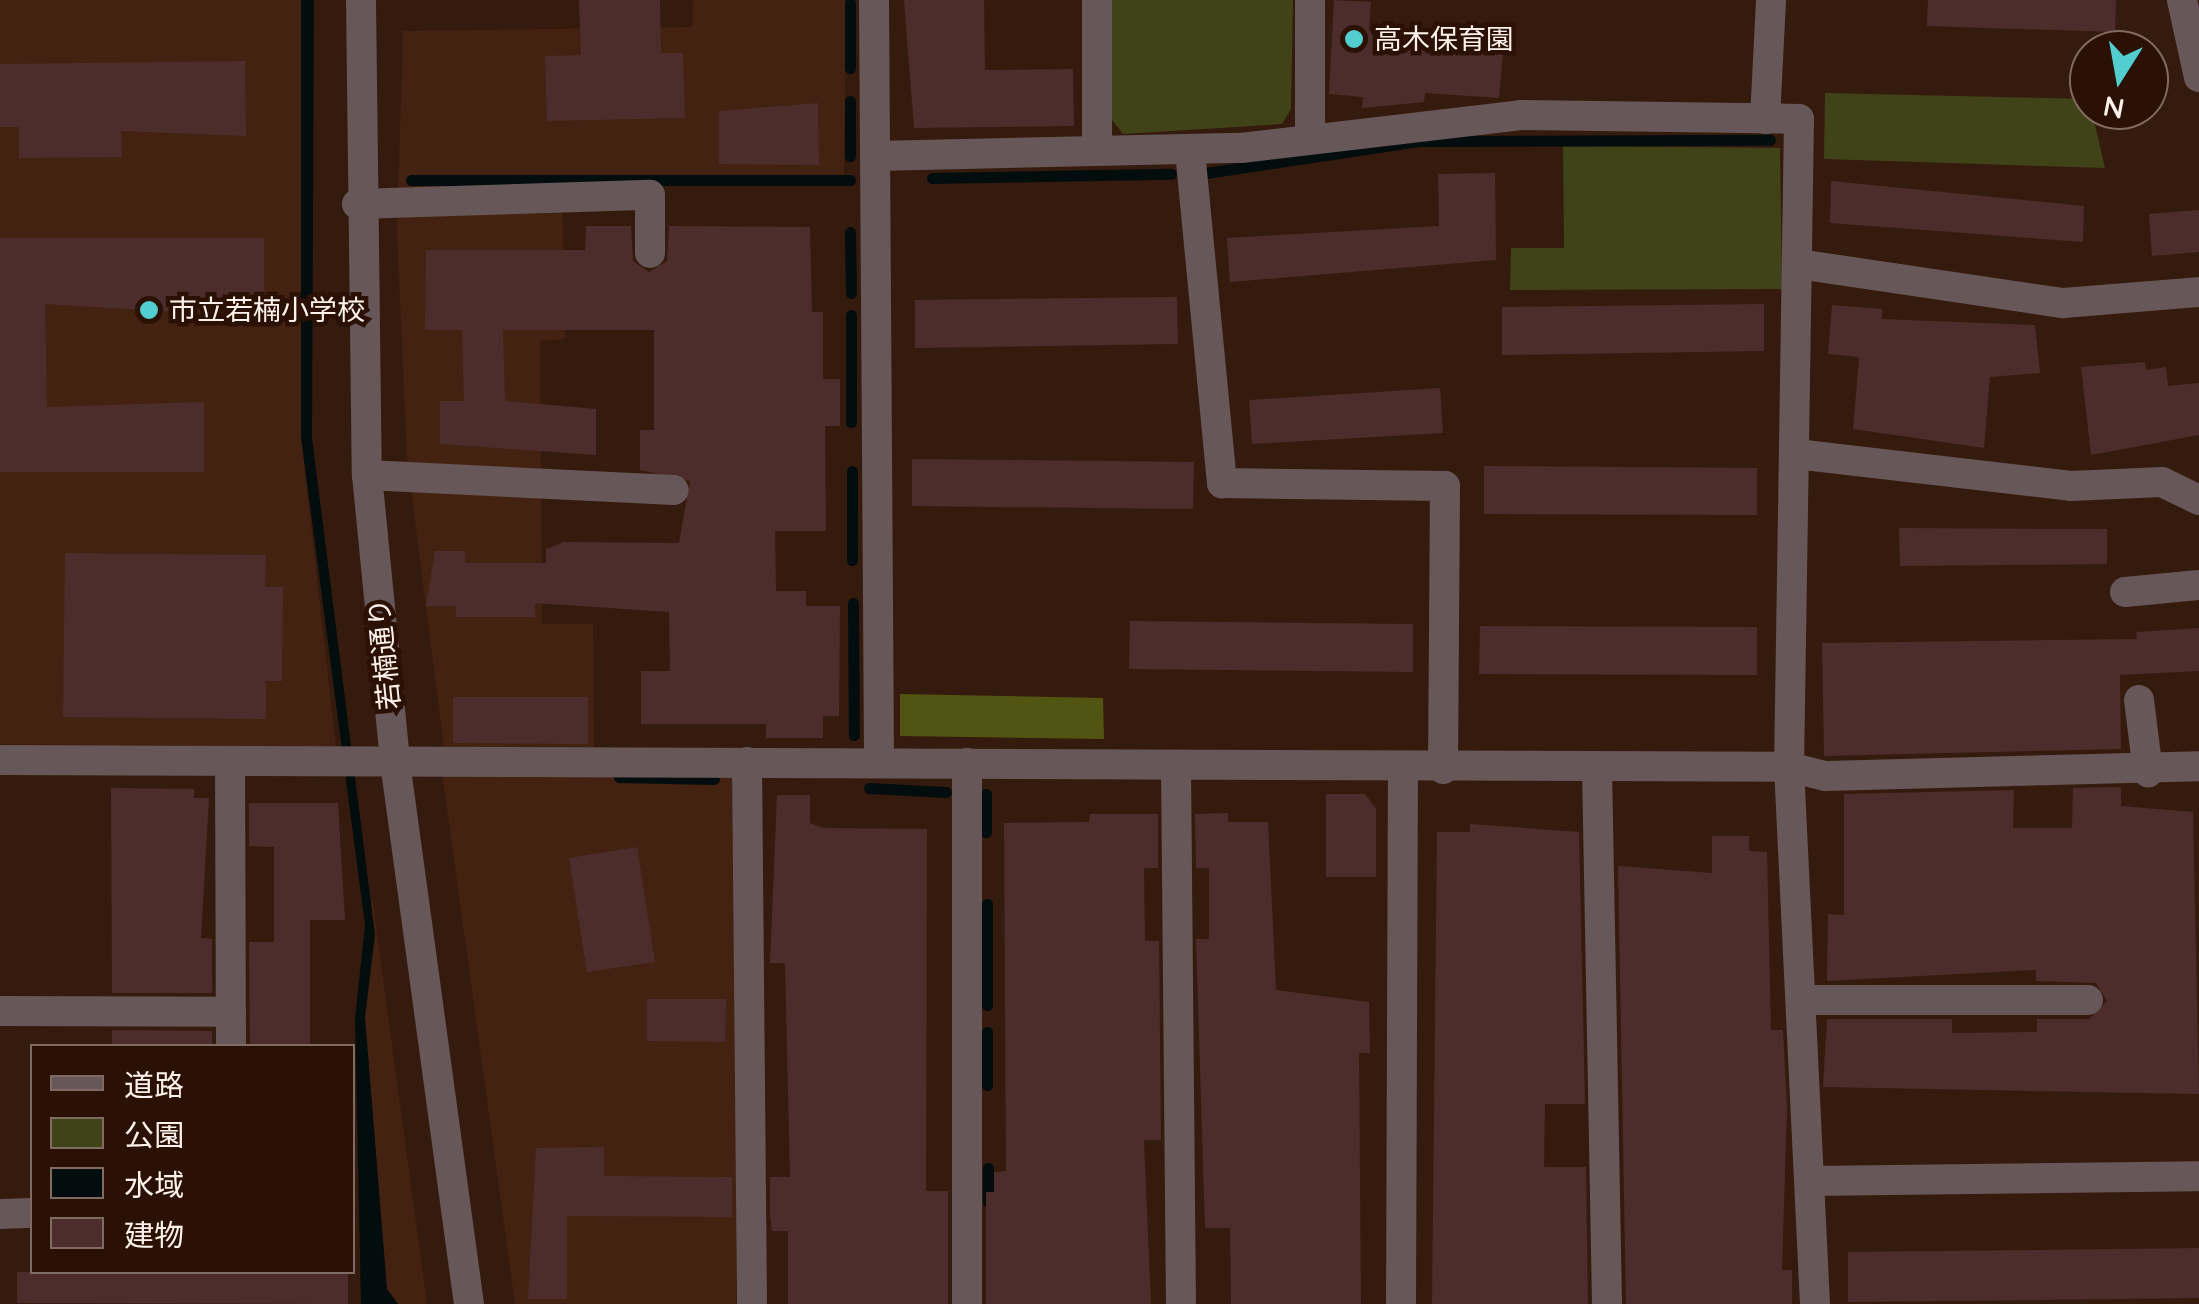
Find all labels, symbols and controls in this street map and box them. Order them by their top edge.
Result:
place label: 高木保育園 [1374,22,1514,56]
marker: 高木保育園 [1343,28,1365,50]
north arrow [2069,30,2169,130]
text: N [2100,89,2127,127]
place label: 市立若楠小学校 [169,293,365,327]
marker: 市立若楠小学校 [138,299,160,321]
street label: 若楠通り [361,597,407,711]
legend [30,1044,355,1274]
text: 道路 [124,1066,184,1104]
text: 公園 [124,1116,184,1154]
text: 水域 [124,1166,184,1204]
text: 建物 [124,1216,184,1254]

